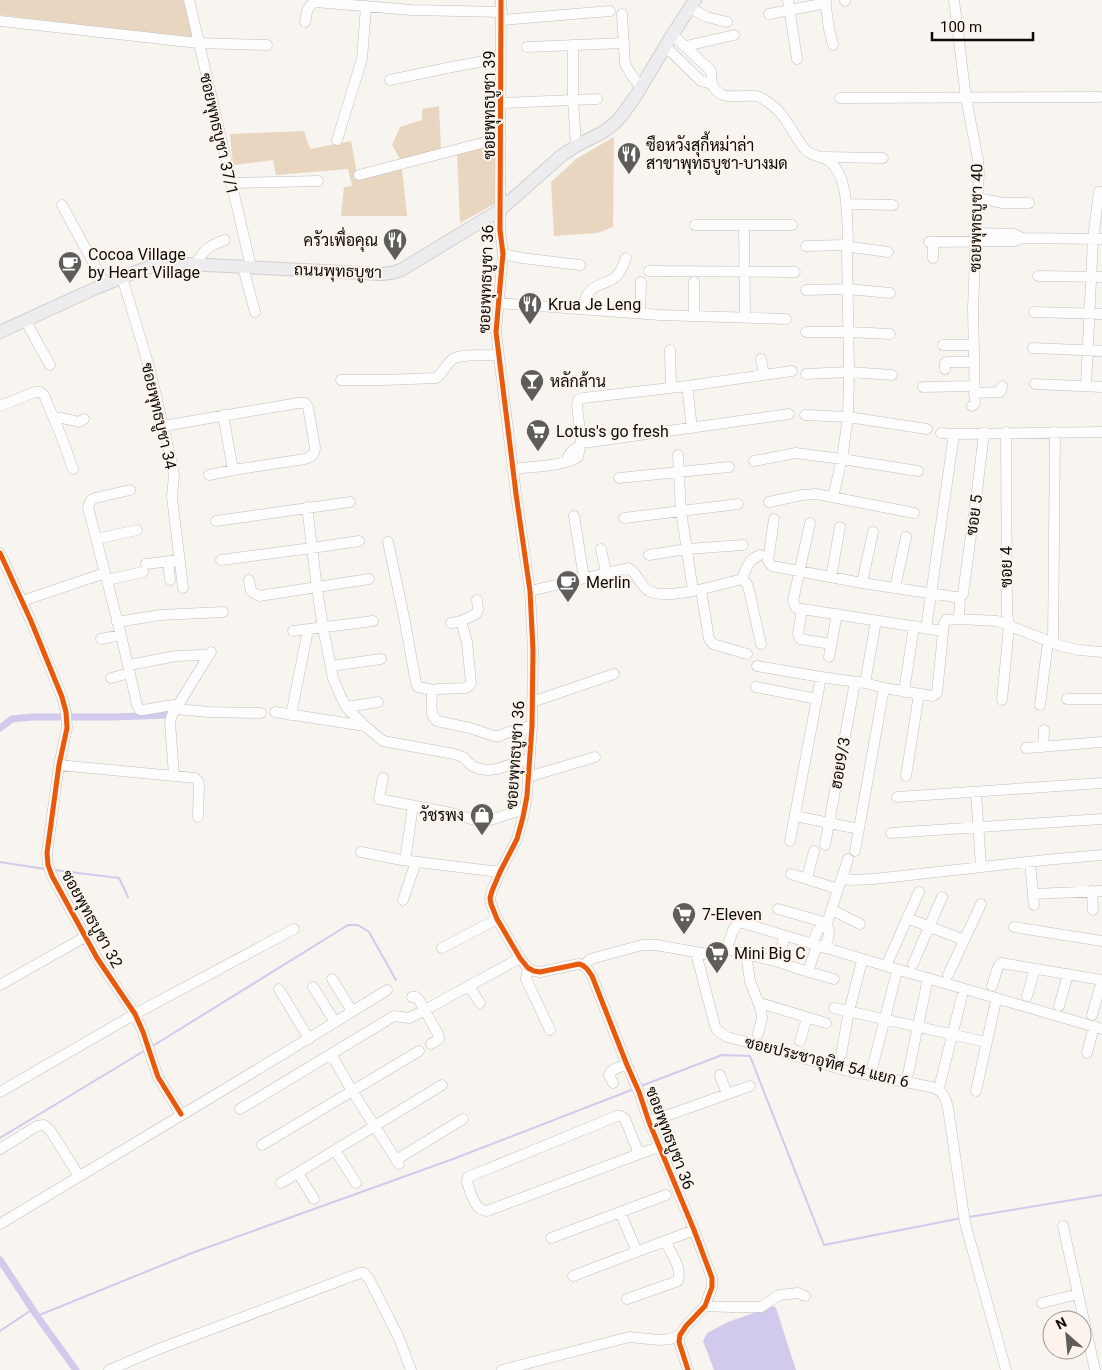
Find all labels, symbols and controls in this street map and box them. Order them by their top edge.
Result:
scale bar [932,10,1033,42]
text: 100 m [940,18,982,36]
street label: ซอยพุทธบูชา 39 [480,51,501,159]
street label: ซอยพุทธบูชา 37/1 [194,71,242,197]
place label: ซือหวังสุกี้หม่าล่า สาขาพุทธบูชา-บางมด [646,131,788,175]
restaurant icon: ซือหวังสุกี้หม่าล่า สาขาพุทธบูชา-บางมด [616,141,642,175]
street label: ซอยพุทธบูชา 40 [966,163,988,273]
street label: ซอยพุทธบูชา 36 [475,224,499,334]
place label: ครัวเพื่อคุณ [304,226,378,252]
restaurant icon: ครัวเพื่อคุณ [382,227,408,261]
place label: Cocoa Village by Heart Village [88,245,200,282]
cafe icon: Cocoa Village by Heart Village [57,250,83,284]
street label: ถนนพุทธบูชา [294,260,382,284]
restaurant icon: Krua Je Leng [517,291,543,325]
place label: Krua Je Leng [548,295,641,314]
street label: ซอยพุทธบูชา 34 [136,361,180,472]
bar icon: หลักล้าน [519,368,545,402]
place label: หลักล้าน [550,371,606,391]
supermarket icon: Lotus's go fresh [525,418,551,452]
place label: Lotus's go fresh [556,422,669,441]
street label: ซอย 5 [962,493,986,537]
street label: ซอย 4 [997,546,1016,588]
cafe icon: Merlin [555,569,581,603]
place label: Merlin [586,573,631,592]
street label: ซอยพุทธบูชา 36 [502,700,530,810]
street label: ฮอย9/3 [826,736,854,790]
shop icon: วัชรพง [469,802,495,836]
place label: วัชรพง [420,805,464,825]
street label: ซอยพุทธบูชา 32 [56,867,127,972]
supermarket icon: 7-Eleven [671,901,697,935]
place label: 7-Eleven [702,905,762,924]
supermarket icon: Mini Big C [704,940,730,974]
place label: Mini Big C [734,944,806,963]
street label: ซอยประชาอุทิศ 54 แยก 6 [742,1032,911,1094]
street label: ซอยพุทธบูชา 36 [640,1084,698,1193]
north arrow [1042,1310,1092,1360]
text: N [1053,1314,1069,1333]

